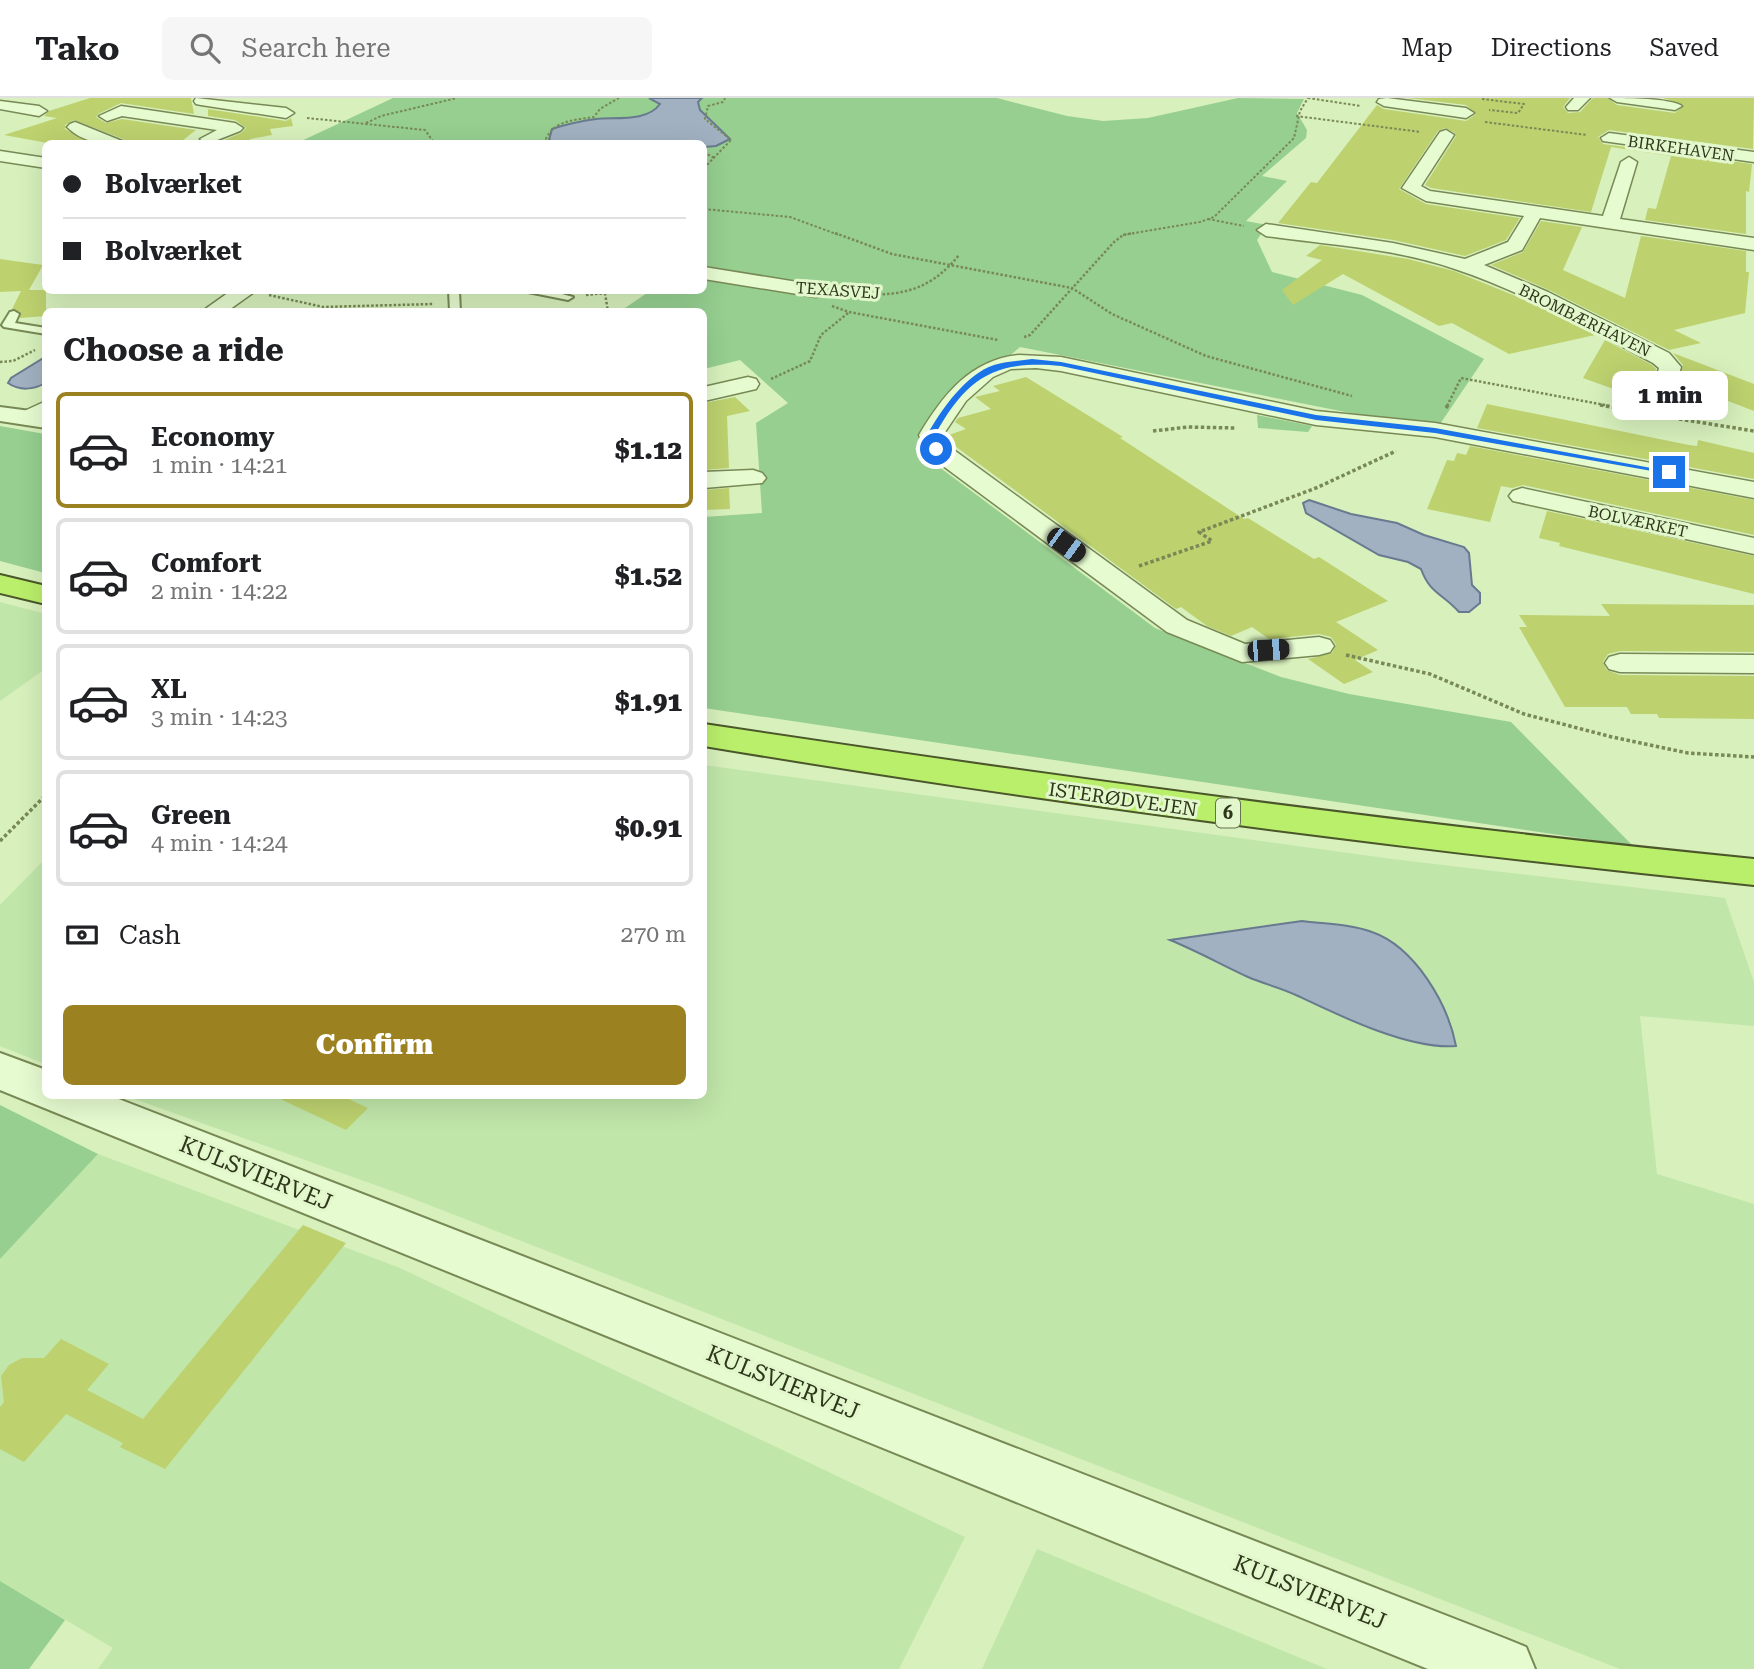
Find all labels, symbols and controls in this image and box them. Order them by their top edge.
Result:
search box [162,17,652,80]
text: Tako [35,29,120,68]
icon: search [186,29,224,67]
text: Search here [242,33,390,63]
text: Map [1401,34,1453,62]
text: Directions [1491,34,1611,62]
text: Saved [1649,34,1719,62]
street label: BIRKEHAVEN [1626,132,1736,165]
text: Bolværket [105,169,242,199]
text: Bolværket [105,236,242,266]
street label: TEXASVEJ [795,278,881,303]
street label: BROMBÆRHAVEN [1516,280,1654,361]
text: Choose a ride [63,331,284,369]
callout: 1 min [1611,370,1727,420]
text: 1 min [1638,382,1702,409]
icon: car [67,419,130,482]
text: Economy [151,422,274,452]
route start [920,433,952,465]
text: $1.12 [615,435,682,465]
text: 1 min · 14:21 [151,452,288,479]
route end [1653,456,1685,488]
street label: BOLVÆRKET [1586,502,1690,541]
car [1043,524,1090,566]
icon: car [67,545,130,608]
text: Comfort [151,548,261,578]
text: $1.52 [615,561,682,591]
text: 2 min · 14:22 [151,578,288,605]
car [1247,638,1290,662]
icon: car [67,671,130,734]
text: XL [151,674,187,704]
text: $1.91 [615,687,682,717]
text: 3 min · 14:23 [151,704,288,731]
street label: ISTERØDVEJEN [1047,778,1199,821]
icon: car [67,797,130,860]
road number: 6 [1216,798,1240,828]
text: Green [151,800,231,830]
text: $0.91 [615,813,682,843]
text: 4 min · 14:24 [151,830,288,857]
icon: cash [63,916,101,954]
text: Cash [119,920,181,950]
text: 270 m [621,921,686,948]
button: Confirm [63,1005,686,1085]
street label: KULSVIERVEJ [176,1131,336,1216]
street label: KULSVIERVEJ [703,1340,863,1425]
street label: KULSVIERVEJ [1230,1550,1390,1635]

